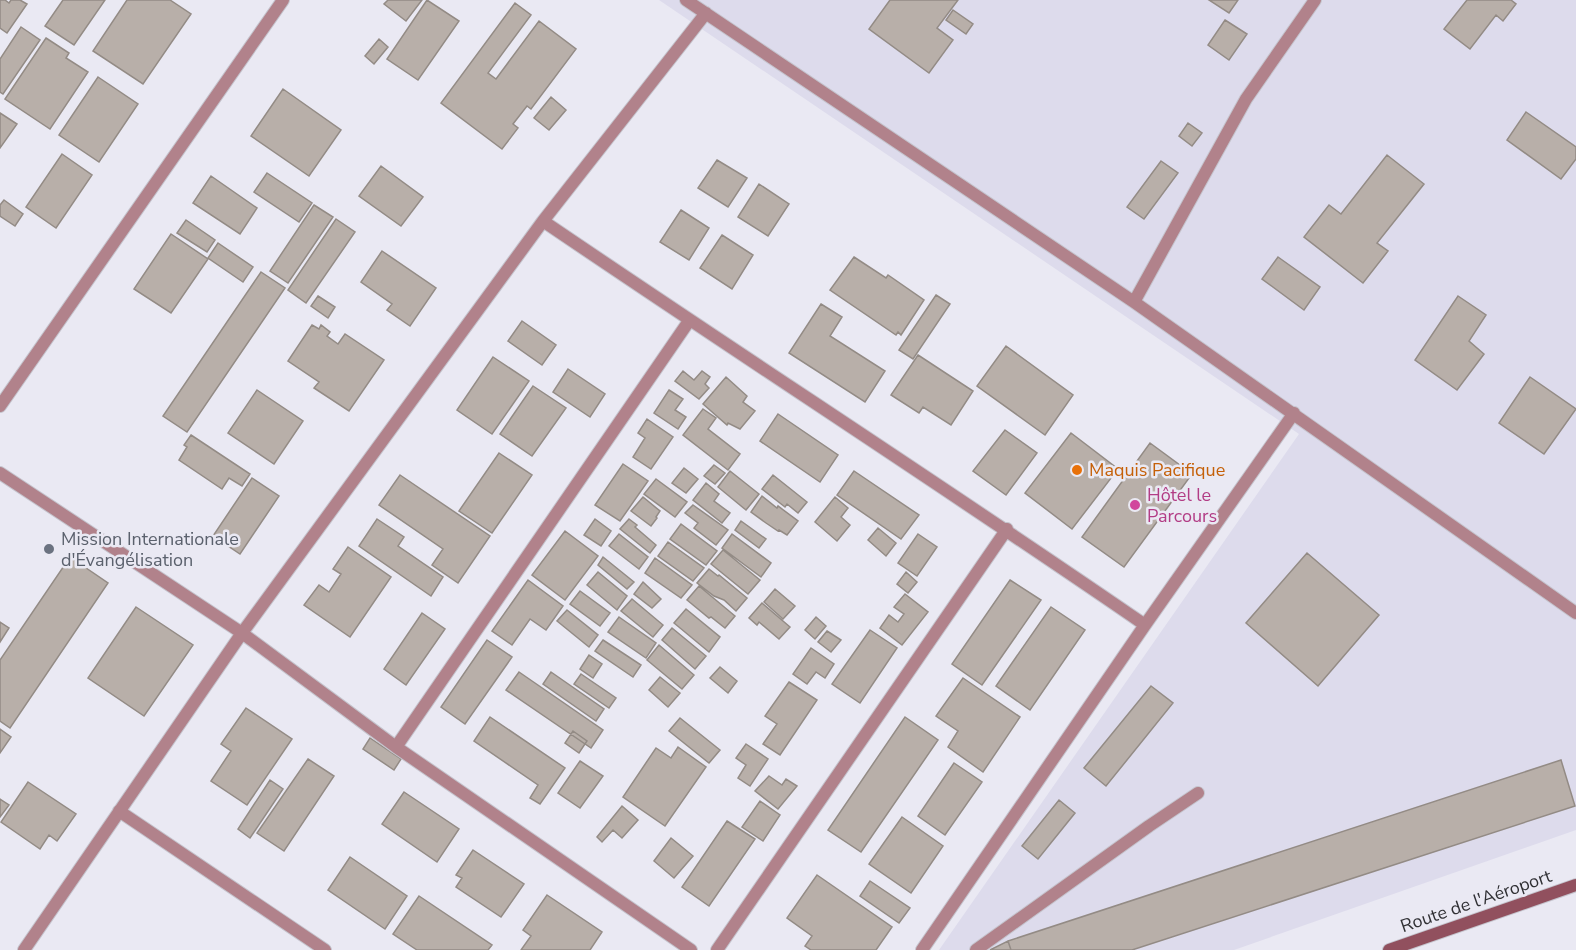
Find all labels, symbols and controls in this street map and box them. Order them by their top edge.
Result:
place label: Maquis Pacifique [1089,458,1225,482]
marker: Maquis Pacifique [1070,463,1084,477]
place label: Hôtel le Parcours [1147,483,1217,528]
marker: Hôtel le Parcours [1128,498,1142,512]
place label: Mission Internationale d'Évangélisation [61,527,239,572]
marker: Mission Internationale d'Évangélisation [42,542,56,556]
street label: Route de l'Aéroport [1397,864,1555,938]

